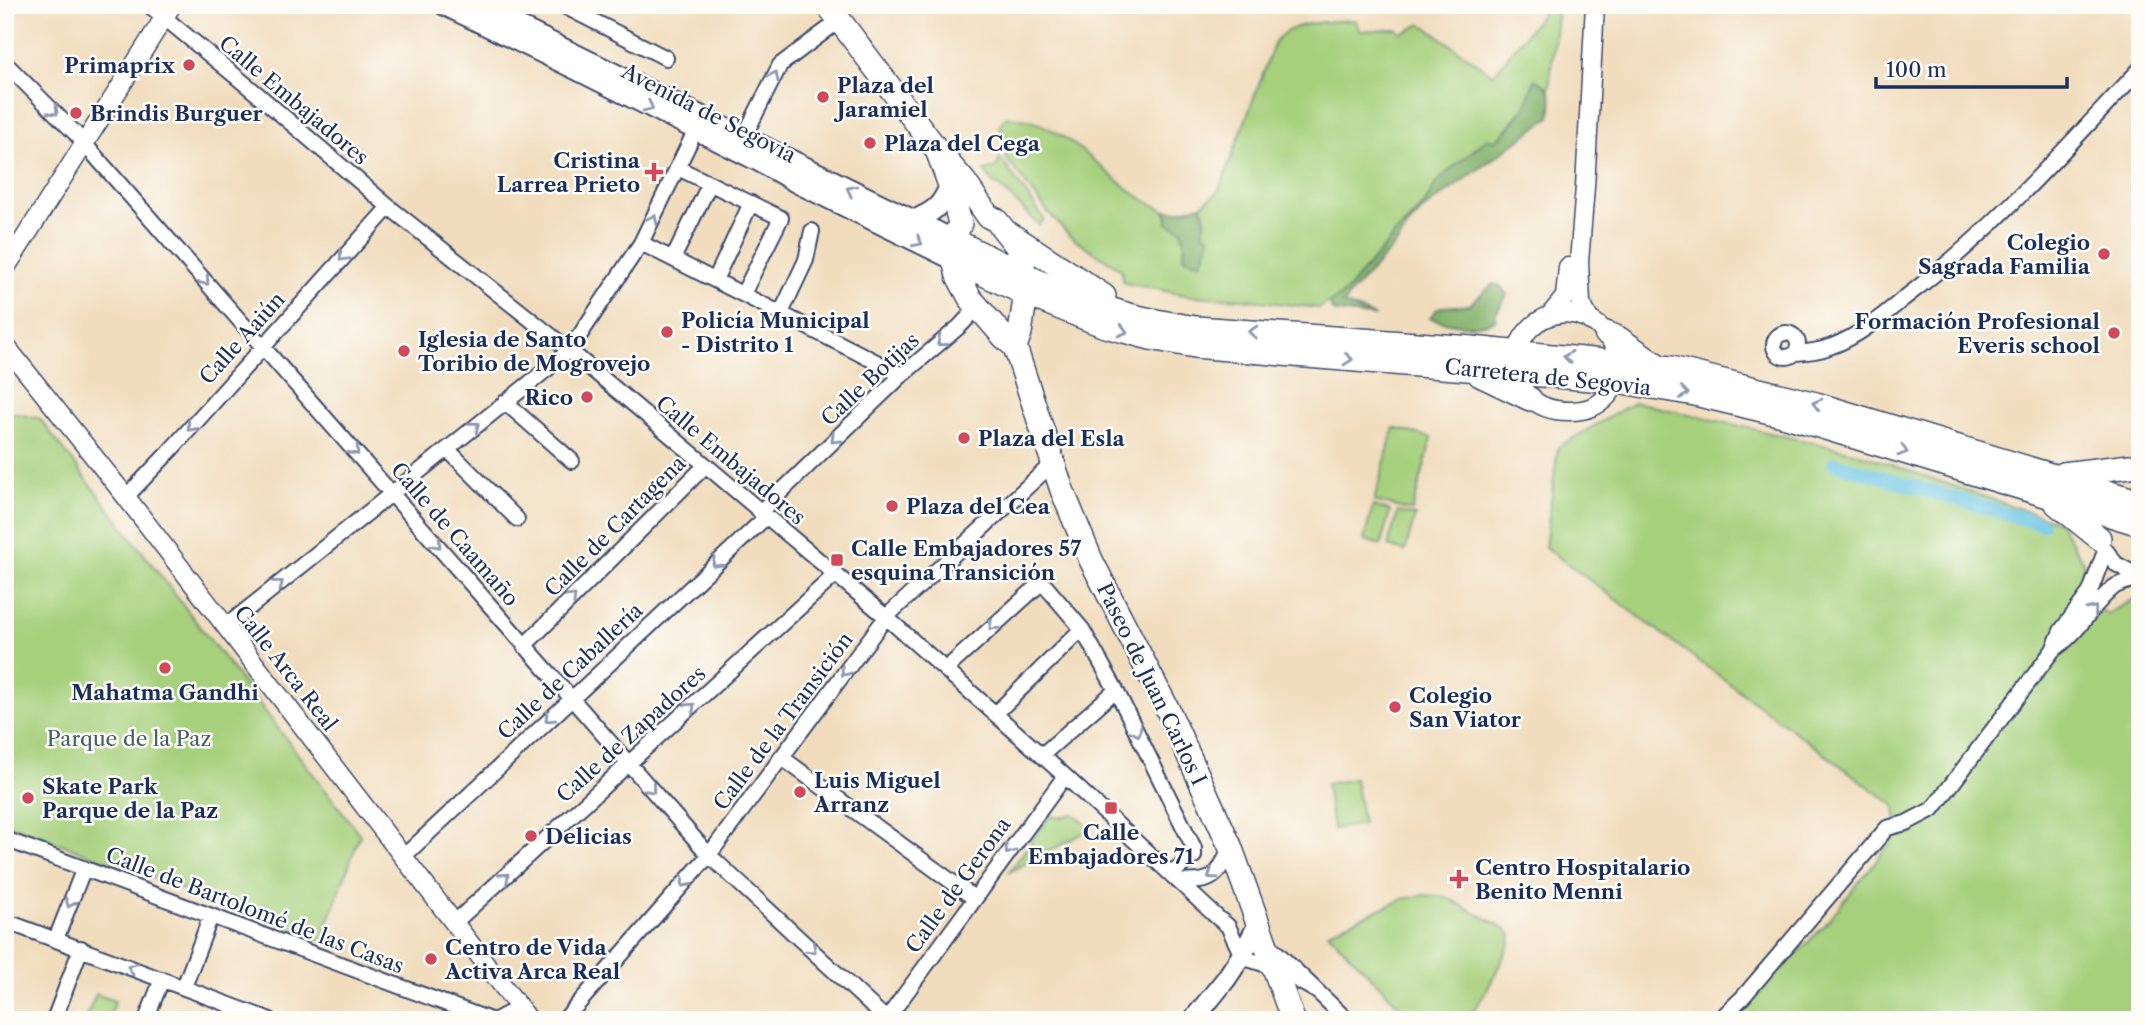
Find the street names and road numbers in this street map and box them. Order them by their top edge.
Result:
street label: Calle Embajadores [214,30,374,170]
street label: Avenida de Segovia [617,58,801,168]
street label: Calle Aaiún [194,287,290,389]
street label: Calle Botijas [816,327,924,431]
street label: Carretera de Segovia [1444,354,1653,400]
street label: Calle Embajadores [651,390,811,530]
street label: Calle de Cartagena [539,450,691,602]
street label: Calle de Caamaño [386,457,524,611]
street label: Paseo de Juan Carlos I [1092,579,1212,789]
street label: Calle de Caballería [492,597,648,745]
street label: Calle Arca Real [229,600,343,736]
street label: Calle de la Transición [708,627,858,815]
street label: Calle de Zapadores [551,661,711,807]
street label: Calle de Gerona [900,812,1016,958]
street label: Calle de Bartolomé de las Casas [103,842,407,978]

